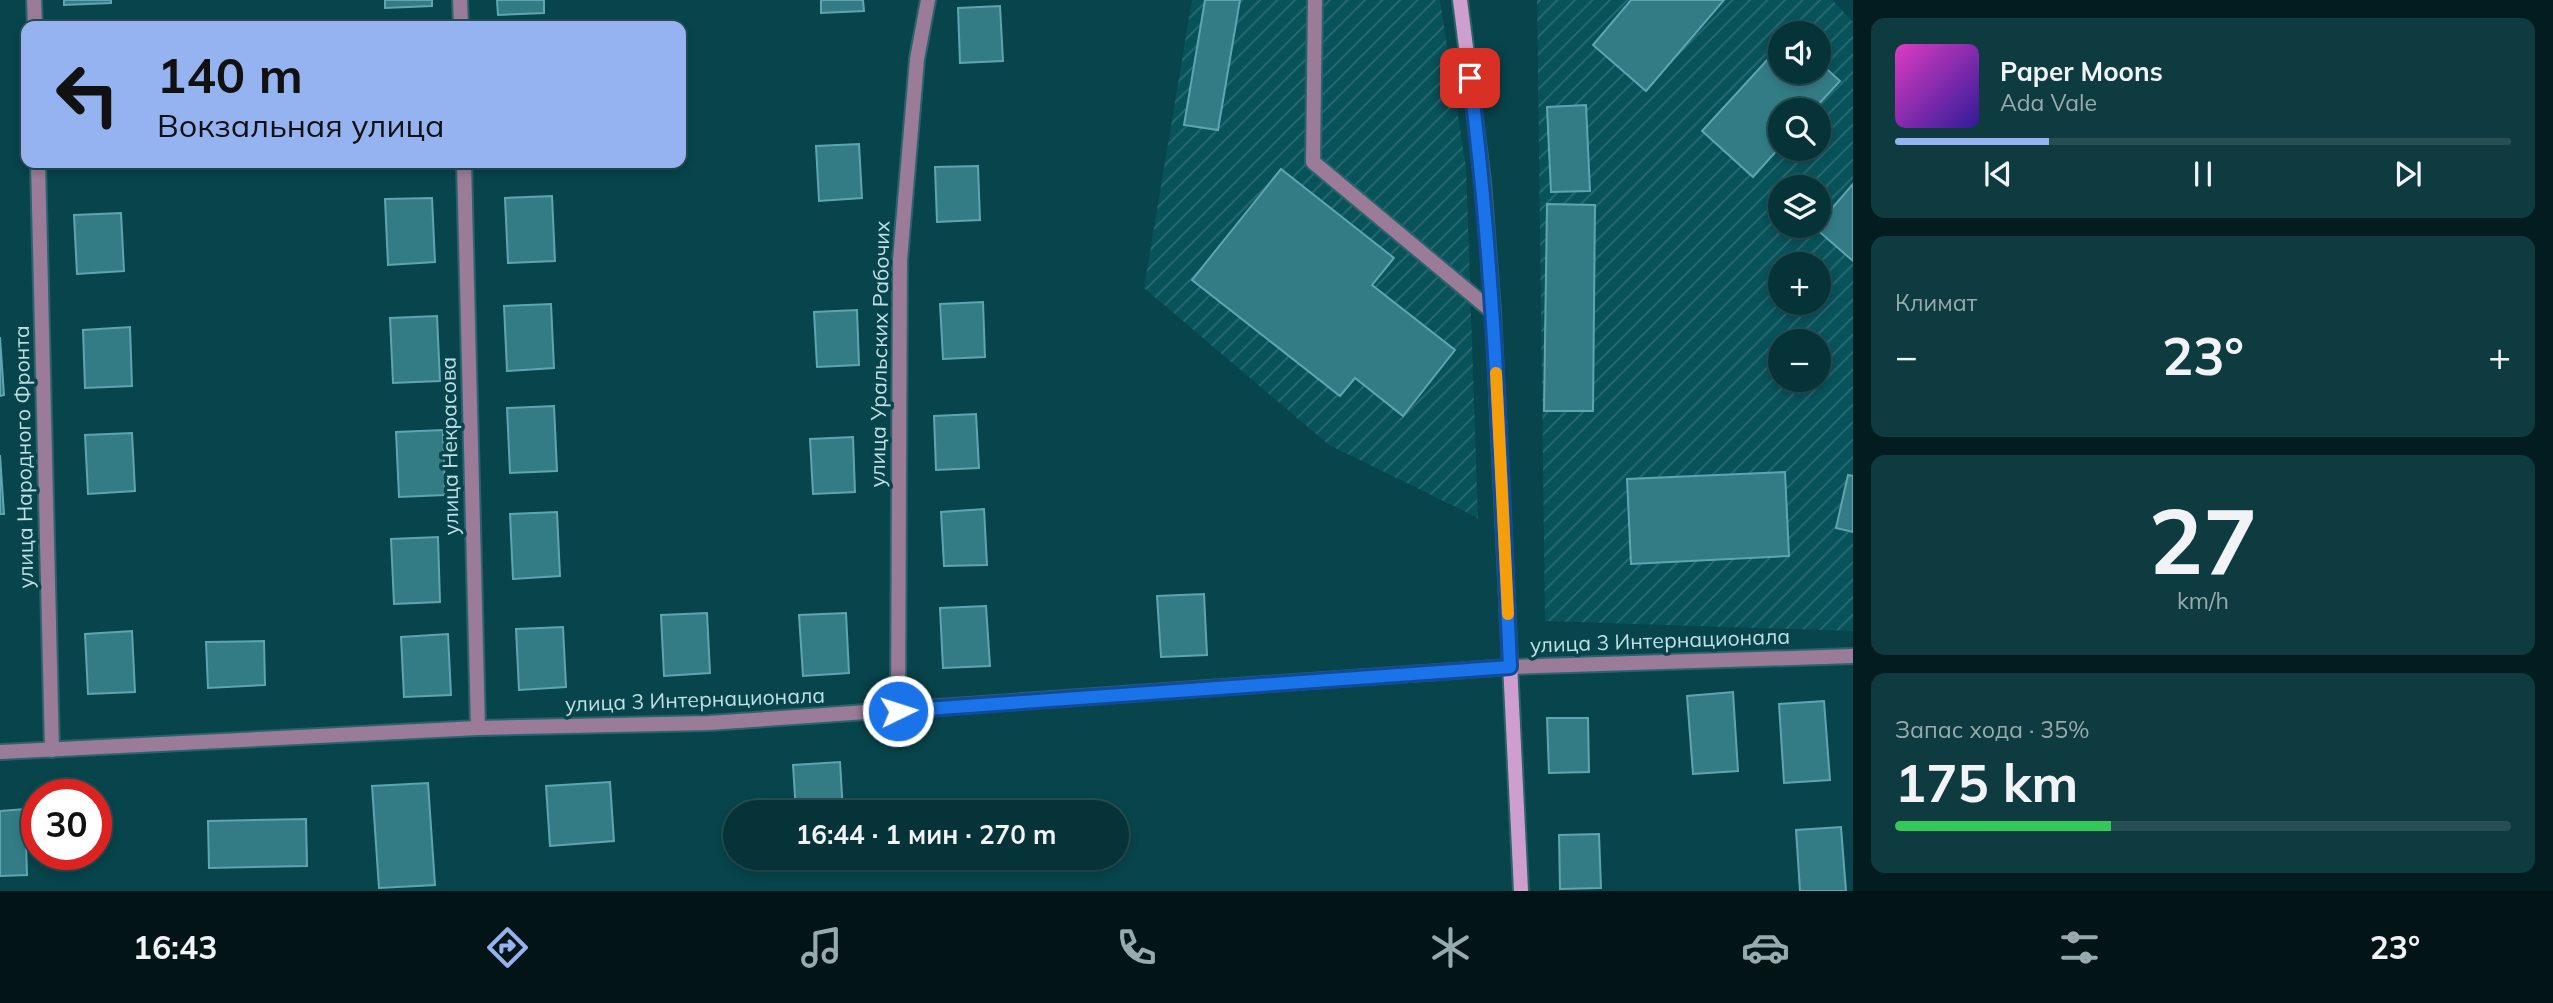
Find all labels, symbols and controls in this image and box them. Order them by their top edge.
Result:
map controls [1768,21,1831,392]
button: sound [1768,21,1831,84]
text: 140 m [157,44,303,105]
pin [1440,48,1500,108]
icon: left [42,49,133,140]
text: Paper Moons [2000,55,2163,88]
icon: arrive [1451,59,1489,97]
text: Ada Vale [2000,88,2097,117]
button: search [1768,98,1831,161]
text: Вокзальная улица [157,105,445,145]
icon: previous [1979,155,2017,193]
icon: pause [2184,155,2222,193]
icon: next [2389,155,2427,193]
button: layers [1768,175,1831,238]
street label: улица Уральских Рабочих [864,220,894,488]
button: + [1768,252,1831,315]
text: Климат [1895,288,1977,317]
text: 23° [2162,323,2244,388]
street label: улица Народного Фронта [8,325,38,589]
button: − [1768,329,1831,392]
text: − [1895,332,1918,380]
text: + [2488,332,2511,380]
street label: улица Некрасова [434,356,464,536]
text: 27 [2148,483,2258,597]
text: km/h [2177,586,2229,615]
street label: улица 3 Интернационала [1529,622,1791,658]
position arrow [861,674,935,748]
street label: улица 3 Интернационала [564,681,826,717]
text: Запас хода · 35% [1895,715,2090,744]
text: 175 km [1895,750,2078,815]
speed limit sign: 30 [21,779,112,870]
text: 16:44 · 1 мин · 270 m [796,818,1056,851]
icon: directions [483,923,532,972]
icon: music [797,923,846,972]
icon: phone [1112,923,1161,972]
icon: climate [1426,923,1475,972]
icon: car [1741,923,1790,972]
icon: filters [2055,923,2104,972]
text: 16:43 [133,927,217,967]
text: 23° [2370,927,2420,967]

